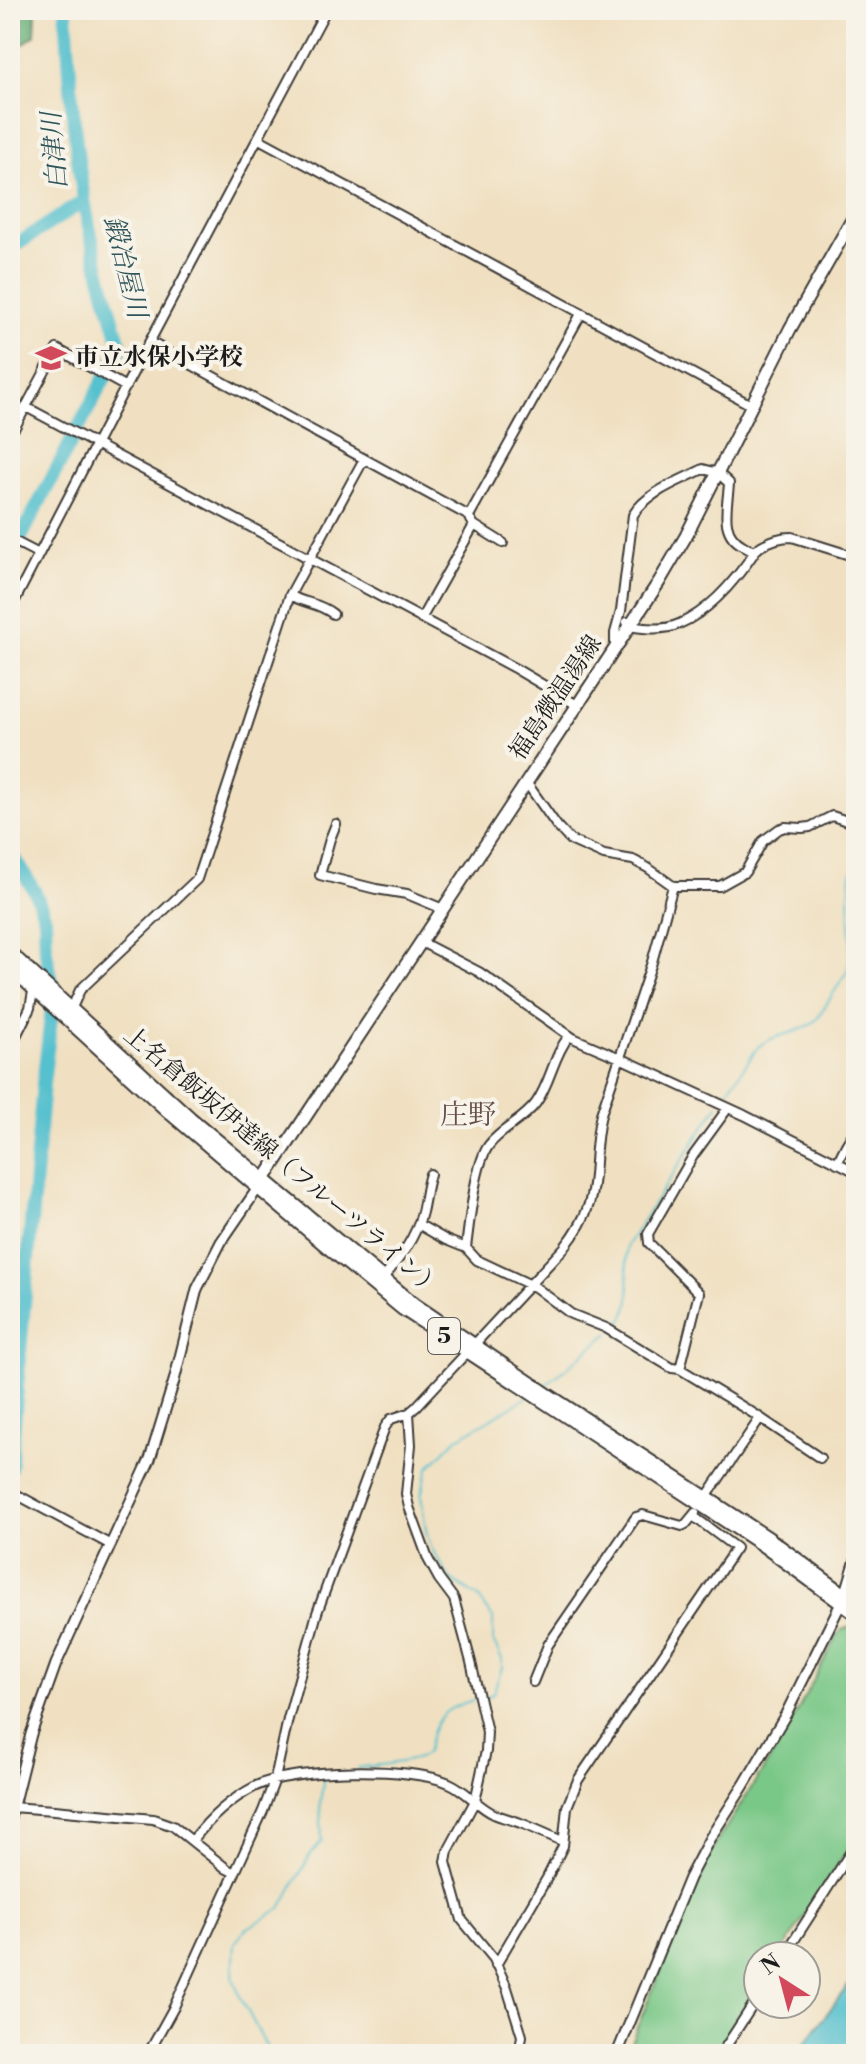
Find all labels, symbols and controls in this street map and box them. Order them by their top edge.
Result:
water label: 白津川 [35,108,74,191]
water label: 鍛冶屋川 [97,213,154,324]
school or university icon: 市立水保小学校 [34,341,68,375]
place label: 市立水保小学校 [75,343,243,373]
street label: 福島微温湯線 [503,630,609,766]
street label: 上名倉飯坂伊達線（フルーツライン） [117,1020,447,1304]
district label: 庄野 [440,1098,496,1133]
road number: 5 [428,1318,460,1354]
north arrow [742,1940,822,2020]
text: N [756,1949,787,1981]

